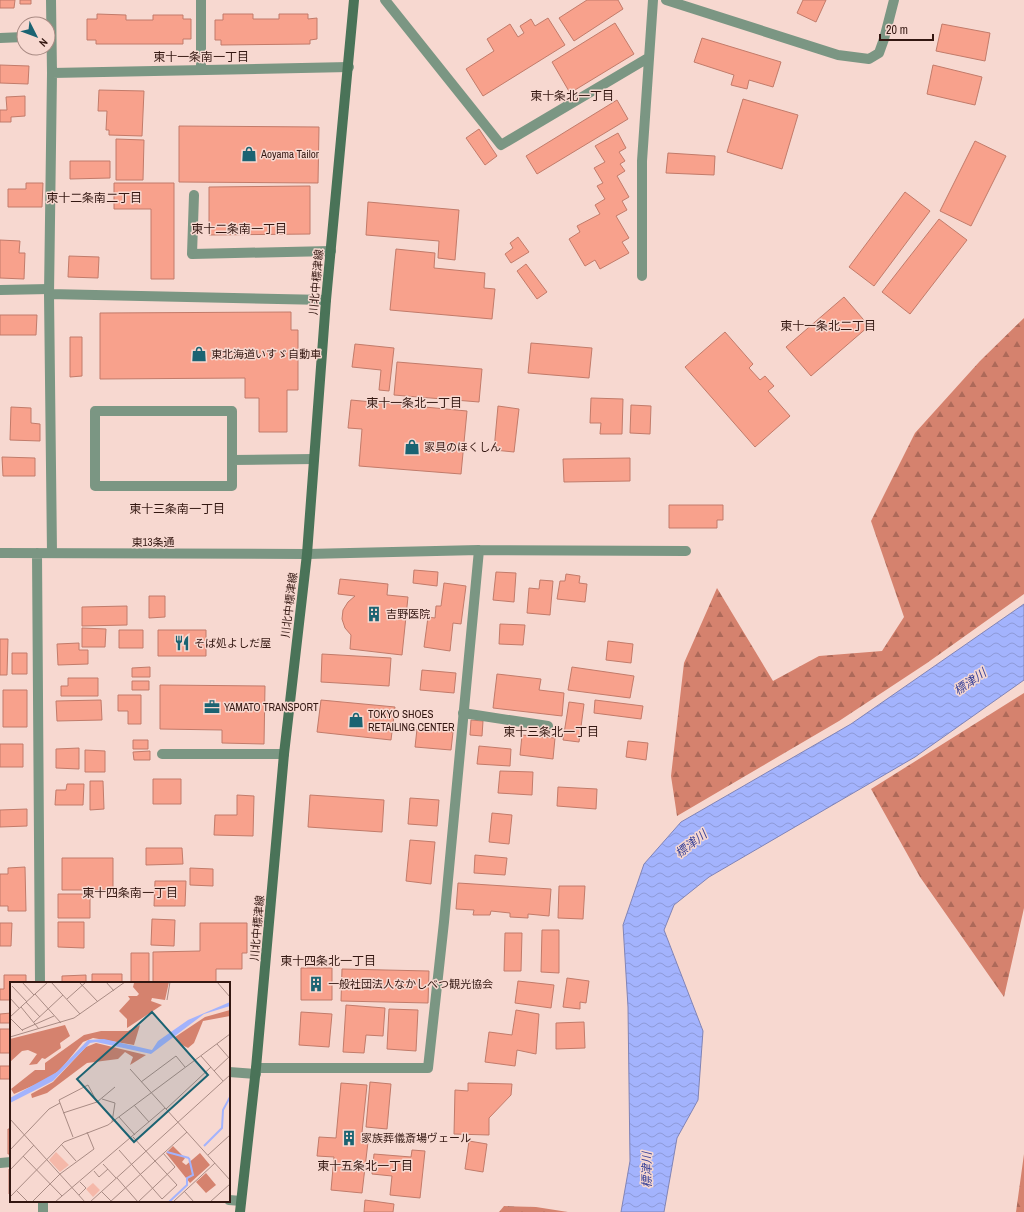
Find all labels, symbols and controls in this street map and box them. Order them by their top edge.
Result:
north arrow [16,16,56,56]
scale bar [880,16,933,42]
text: 20 m [886,22,908,38]
text: N [36,36,51,50]
district label: 東十一条南一丁目 [153,49,249,65]
district label: 東十条北一丁目 [530,88,614,104]
shop icon: Aoyama Tailor [240,145,258,163]
place label: Aoyama Tailor [260,147,319,161]
district label: 東十二条南二丁目 [46,190,142,206]
district label: 東十二条南一丁目 [191,221,287,237]
street label: 川北中標津線 [306,249,326,315]
district label: 東十一条北二丁目 [780,318,876,334]
shop icon: 東北海道いすゞ自動車 [190,345,208,363]
place label: 東北海道いすゞ自動車 [211,347,321,361]
district label: 東十一条北一丁目 [366,395,462,411]
shop icon: 家具のほくしん [403,438,421,456]
place label: 家具のほくしん [424,440,501,454]
district label: 東十三条南一丁目 [129,501,225,517]
street label: 東13条通 [131,535,175,549]
street label: 川北中標津線 [278,571,300,639]
building icon: 吉野医院 [365,605,383,623]
place label: 吉野医院 [386,607,430,621]
restaurant icon: そば処よしだ屋 [173,634,191,652]
place label: そば処よしだ屋 [194,636,271,650]
water label: 標津川 [951,664,991,699]
office icon: YAMATO TRANSPORT [203,698,221,716]
place label: YAMATO TRANSPORT [224,700,319,714]
place label: TOKYO SHOES RETAILING CENTER [368,707,455,734]
shop icon: TOKYO SHOES RETAILING CENTER [347,711,365,729]
district label: 東十三条北一丁目 [503,724,599,740]
water label: 標津川 [672,825,712,861]
district label: 東十四条南一丁目 [82,885,178,901]
street label: 川北中標津線 [247,895,267,961]
district label: 東十四条北一丁目 [280,953,376,969]
building icon: 一般社団法人なかしべつ観光協会 [307,975,325,993]
place label: 一般社団法人なかしべつ観光協会 [328,977,493,991]
inset map [10,982,230,1202]
building icon: 家族葬儀斎場ヴェール [340,1129,358,1147]
place label: 家族葬儀斎場ヴェール [361,1131,471,1145]
water label: 標津川 [639,1150,655,1188]
district label: 東十五条北一丁目 [317,1158,413,1174]

